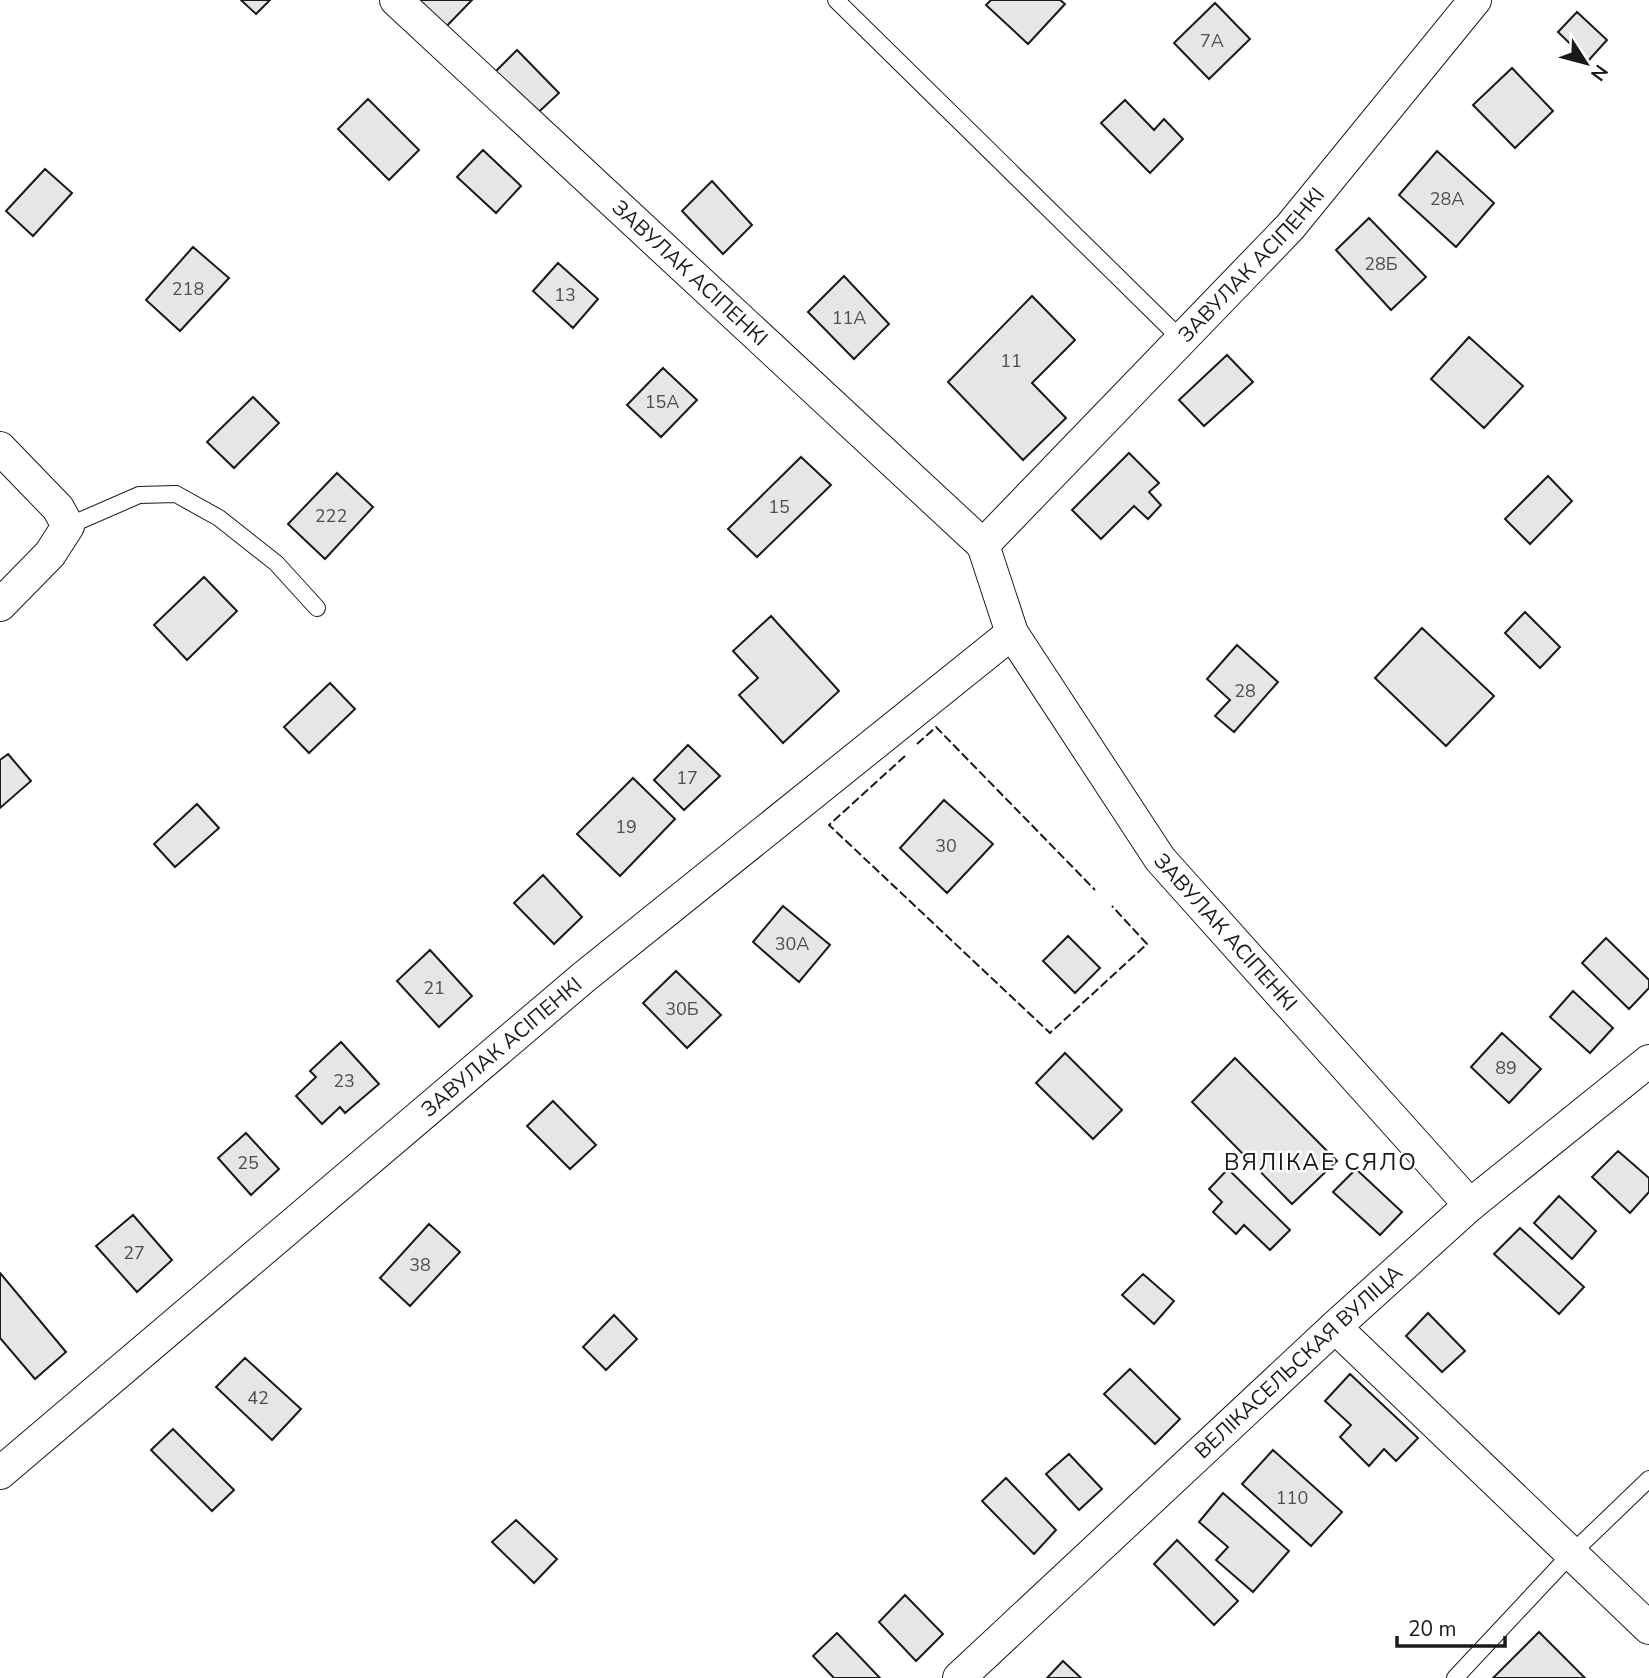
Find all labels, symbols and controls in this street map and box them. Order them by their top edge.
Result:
north arrow [1551,28,1621,98]
house number: 7А [1200,29,1224,53]
text: N [1584,59,1614,86]
street label: ЗАВУЛАК АСІПЕНКІ [1172,181,1331,349]
house number: 28А [1430,187,1464,211]
street label: ЗАВУЛАК АСІПЕНКІ [606,194,774,352]
house number: 28Б [1364,252,1398,276]
house number: 218 [172,277,204,301]
house number: 13 [554,283,576,307]
house number: 11А [832,306,866,330]
house number: 11 [1000,349,1022,373]
house number: 15А [645,390,679,414]
house number: 15 [768,495,790,519]
house number: 222 [315,504,347,528]
house number: 28 [1234,679,1256,703]
house number: 17 [676,766,698,790]
house number: 19 [615,815,637,839]
house number: 30 [935,834,957,858]
street label: ЗАВУЛАК АСІПЕНКІ [1147,847,1304,1017]
house number: 30А [775,932,809,956]
street label: ЗАВУЛАК АСІПЕНКІ [415,971,588,1123]
house number: 21 [423,976,445,1000]
house number: 30Б [665,997,699,1021]
house number: 89 [1495,1056,1517,1080]
house number: 23 [333,1069,355,1093]
district label: ВЯЛІКАЕ СЯЛО [1224,1147,1418,1178]
house number: 25 [237,1151,259,1175]
house number: 27 [123,1241,145,1265]
house number: 38 [409,1253,431,1277]
street label: ВЕЛІКАСЕЛЬСКАЯ ВУЛІЦА [1189,1259,1408,1465]
house number: 42 [247,1386,269,1410]
house number: 110 [1276,1486,1308,1510]
scale bar [1397,1604,1506,1648]
text: 20 m [1408,1615,1457,1643]

